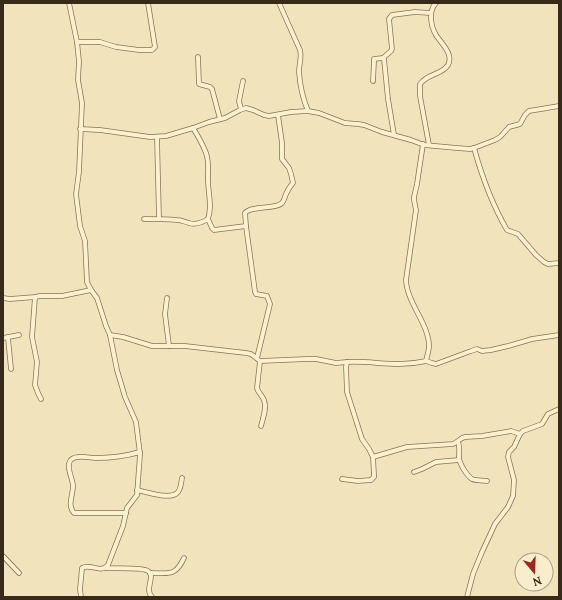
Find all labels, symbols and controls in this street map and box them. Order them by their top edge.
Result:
north arrow [514,552,554,592]
text: N [530,573,544,590]

